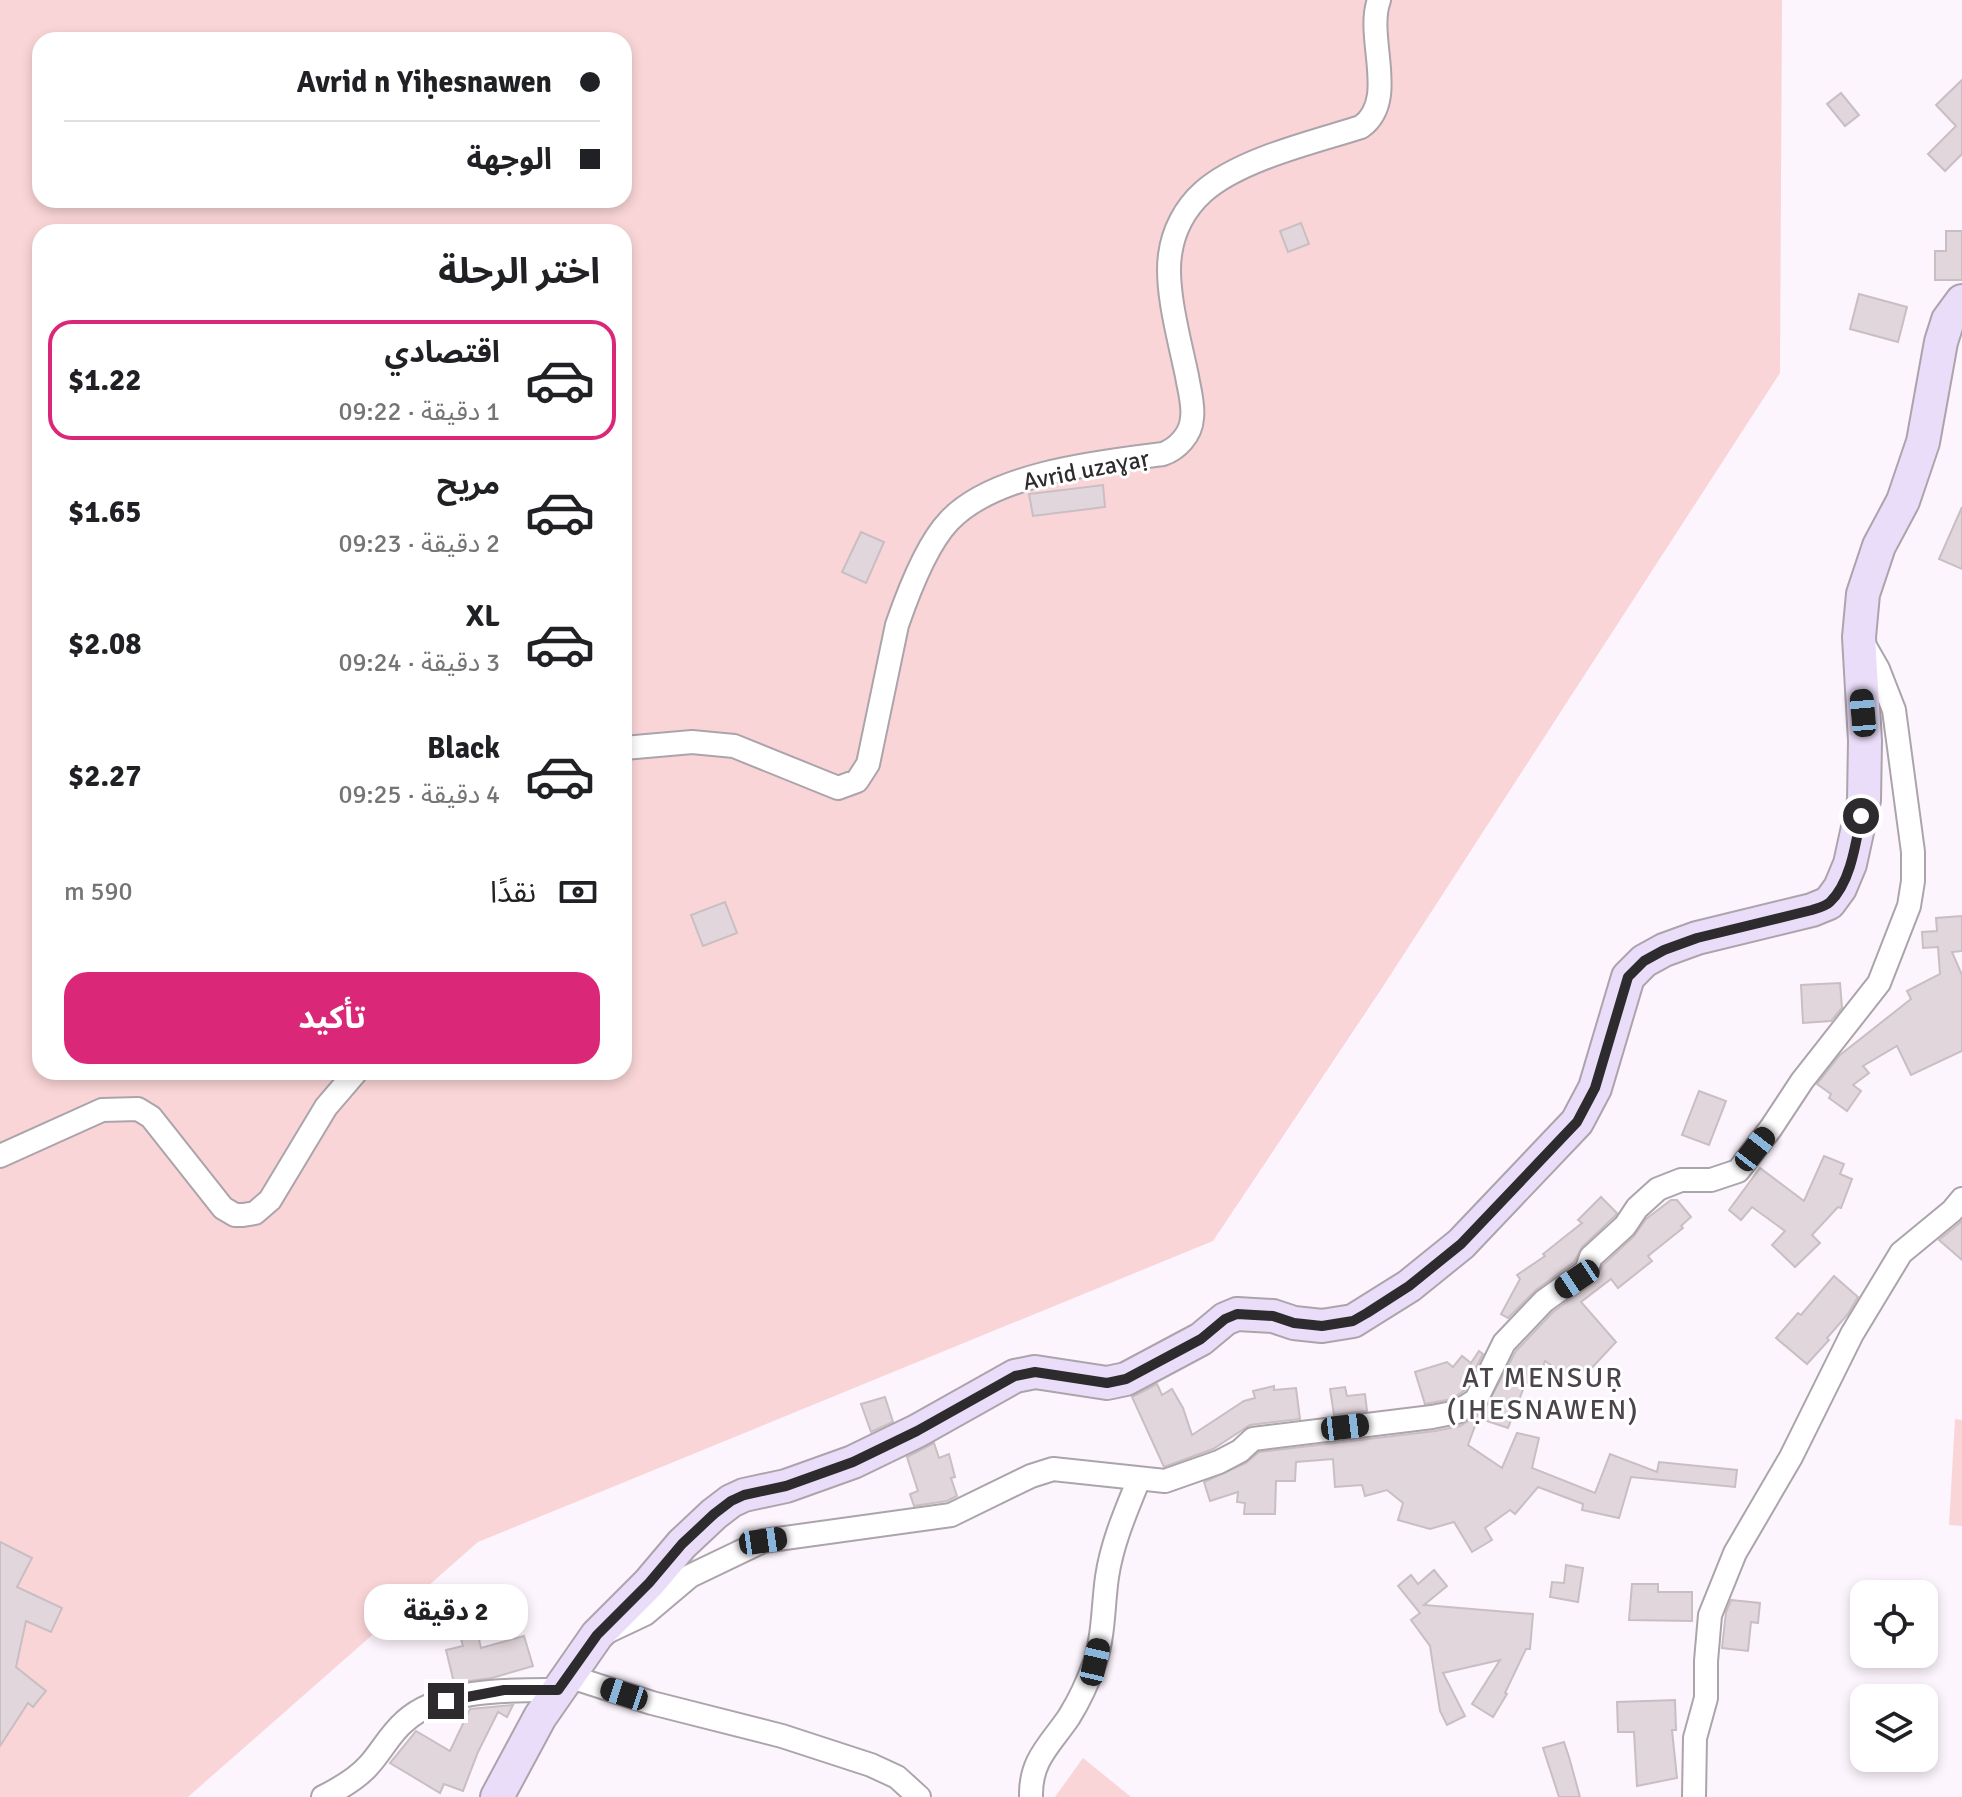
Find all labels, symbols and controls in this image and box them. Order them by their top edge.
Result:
text: Avrid n Yiḥesnawen [297,64,552,101]
text: الوجهة [467,141,552,178]
text: اختر الرحلة [438,249,600,294]
text: اقتصادي [385,334,500,371]
icon: car [524,344,596,416]
text: $1.22 [68,362,141,399]
text: 1 دقيقة · 09:22 [338,396,500,428]
street label: Avrid uzaɣaṛ [1020,443,1152,497]
text: مريح [437,466,500,503]
icon: car [524,476,596,548]
text: $1.65 [68,494,141,531]
text: 2 دقيقة · 09:23 [338,528,500,560]
text: XL [466,598,500,635]
icon: car [524,608,596,680]
text: $2.08 [68,626,141,663]
text: 3 دقيقة · 09:24 [338,647,500,679]
car [1849,688,1877,738]
text: Black [427,730,500,767]
icon: car [524,740,596,812]
text: $2.27 [68,758,141,795]
text: 4 دقيقة · 09:25 [338,779,500,811]
route start [1843,798,1879,834]
icon: cash [556,870,600,914]
text: نقدًا [490,874,536,911]
text: 590 m [64,876,133,908]
button: تأكيد [64,972,600,1064]
car [1731,1123,1779,1175]
car [1550,1256,1604,1302]
district label: AT MENSUṚ (IḤESNAWEN) [1446,1361,1640,1427]
car [1320,1412,1370,1442]
car [738,1526,788,1556]
map controls [1850,1580,1938,1772]
button: locate [1850,1580,1938,1668]
callout: 2 دقيقة [364,1585,528,1641]
text: 2 دقيقة [403,1596,489,1628]
car [1078,1636,1112,1688]
car [597,1675,651,1713]
route end [428,1683,464,1719]
button: layers [1850,1684,1938,1772]

